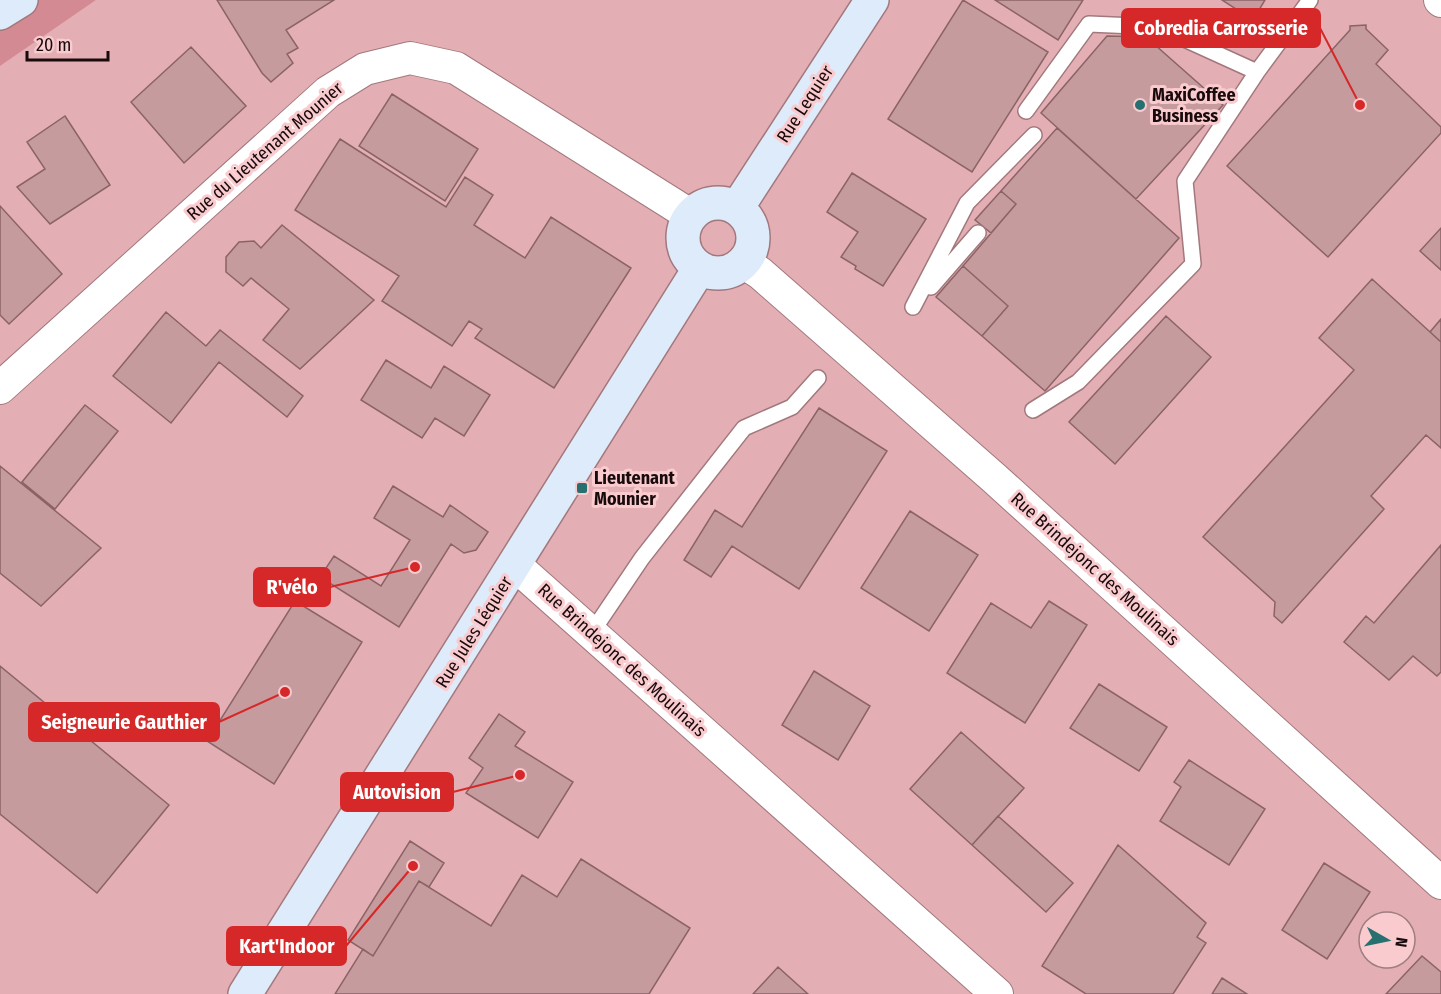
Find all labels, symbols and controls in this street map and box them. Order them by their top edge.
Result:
callout: Cobredia Carrosserie [1122,9,1320,47]
text: Cobredia Carrosserie [1134,16,1308,40]
scale bar [27,24,108,62]
text: 20 m [36,34,71,56]
street label: Rue Lequier [772,61,838,147]
street label: Rue du Lieutenant Mounier [182,77,348,225]
place label: MaxiCoffee Business [1152,84,1236,127]
marker: MaxiCoffee Business [1133,98,1147,112]
place label: Lieutenant Mounier [594,467,675,510]
marker: Lieutenant Mounier [575,481,589,495]
street label: Rue Brindejonc des Moulinais [1006,488,1184,650]
callout: R'vélo [254,568,330,606]
street label: Rue Jules Léquier [431,572,517,692]
text: R'vélo [266,575,318,599]
street label: Rue Brindejonc des Moulinais [533,579,711,741]
callout: Seigneurie Gauthier [29,703,219,741]
text: Seigneurie Gauthier [41,710,208,734]
callout: Autovision [341,773,453,811]
text: Autovision [352,780,441,804]
north arrow [1357,910,1417,970]
callout: Kart'Indoor [227,927,346,965]
text: Kart'Indoor [239,934,335,958]
text: N [1391,936,1411,948]

